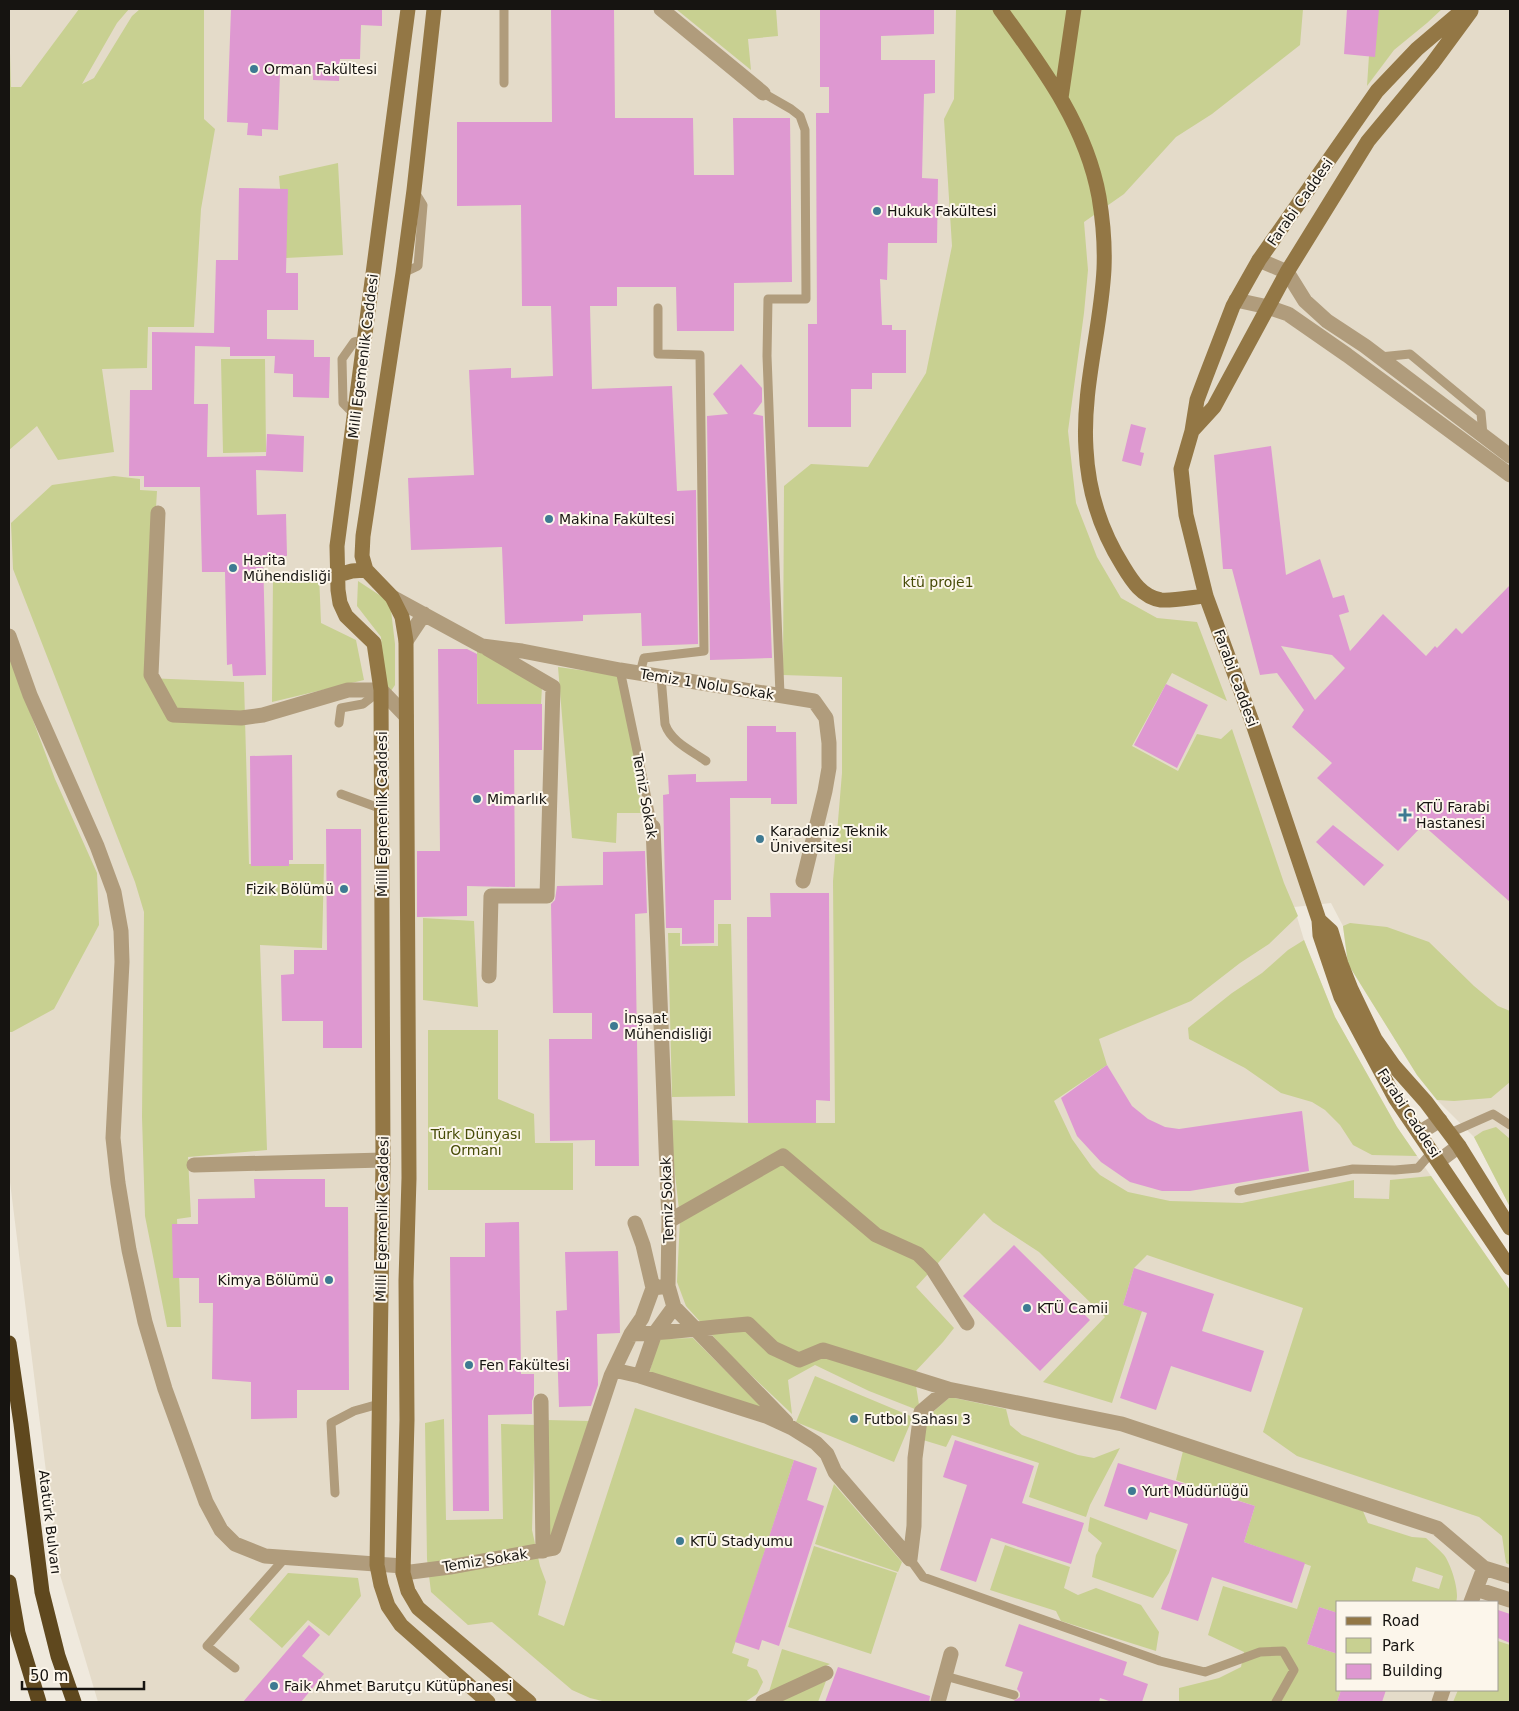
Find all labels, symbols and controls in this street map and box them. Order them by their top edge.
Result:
place label: Orman Fakültesi [264,61,377,77]
marker: Orman Fakültesi [248,63,260,75]
street label: Farabi Caddesi [1264,155,1336,249]
place label: Hukuk Fakültesi [887,203,997,219]
marker: Hukuk Fakültesi [871,205,883,217]
street label: Milli Egemenlik Caddesi [345,273,381,439]
place label: Makina Fakültesi [559,511,675,527]
marker: Makina Fakültesi [543,513,555,525]
place label: Harita Mühendisliği [243,552,331,584]
marker: Harita Mühendisliği [227,562,239,574]
park label: ktü proje1 [902,574,974,590]
street label: Farabi Caddesi [1211,627,1261,729]
street label: Temiz 1 Nolu Sokak [638,665,776,703]
street label: Milli Egemenlik Caddesi [374,731,390,897]
street label: Temiz Sokak [629,751,661,841]
place label: Mimarlık [487,791,548,807]
marker: Mimarlık [471,793,483,805]
place label: KTÜ Farabi Hastanesi [1416,798,1490,831]
marker: KTÜ Farabi Hastanesi [1398,808,1412,822]
place label: Karadeniz Teknik Üniversitesi [770,823,889,855]
marker: Karadeniz Teknik Üniversitesi [754,833,766,845]
place label: Fizik Bölümü [246,881,334,897]
marker: Fizik Bölümü [338,883,350,895]
place label: İnşaat Mühendisliği [624,1009,712,1042]
marker: İnşaat Mühendisliği [608,1020,620,1032]
street label: Farabi Caddesi [1374,1066,1444,1160]
park label: Türk Dünyası Ormanı [430,1126,521,1158]
street label: Milli Egemenlik Caddesi [373,1136,391,1302]
street label: Temiz Sokak [657,1156,677,1244]
place label: Kimya Bölümü [218,1272,319,1288]
marker: Kimya Bölümü [323,1274,335,1286]
place label: KTÜ Camii [1037,1299,1108,1316]
marker: KTÜ Camii [1021,1302,1033,1314]
place label: Fen Fakültesi [479,1357,569,1373]
marker: Fen Fakültesi [463,1359,475,1371]
place label: Futbol Sahası 3 [864,1411,971,1427]
marker: Futbol Sahası 3 [848,1413,860,1425]
street label: Atatürk Bulvarı [36,1469,64,1575]
place label: Yurt Müdürlüğü [1141,1483,1249,1499]
marker: Yurt Müdürlüğü [1126,1485,1138,1497]
place label: KTÜ Stadyumu [690,1532,793,1549]
marker: KTÜ Stadyumu [674,1535,686,1547]
street label: Temiz Sokak [440,1545,530,1575]
legend [1336,1601,1499,1691]
text: Road [1382,1612,1420,1630]
text: Park [1382,1637,1415,1655]
scale bar [22,1658,145,1690]
text: Building [1382,1662,1443,1680]
text: 50 m [30,1667,68,1685]
place label: Faik Ahmet Barutçu Kütüphanesi [284,1678,512,1694]
marker: Faik Ahmet Barutçu Kütüphanesi [268,1680,280,1692]

